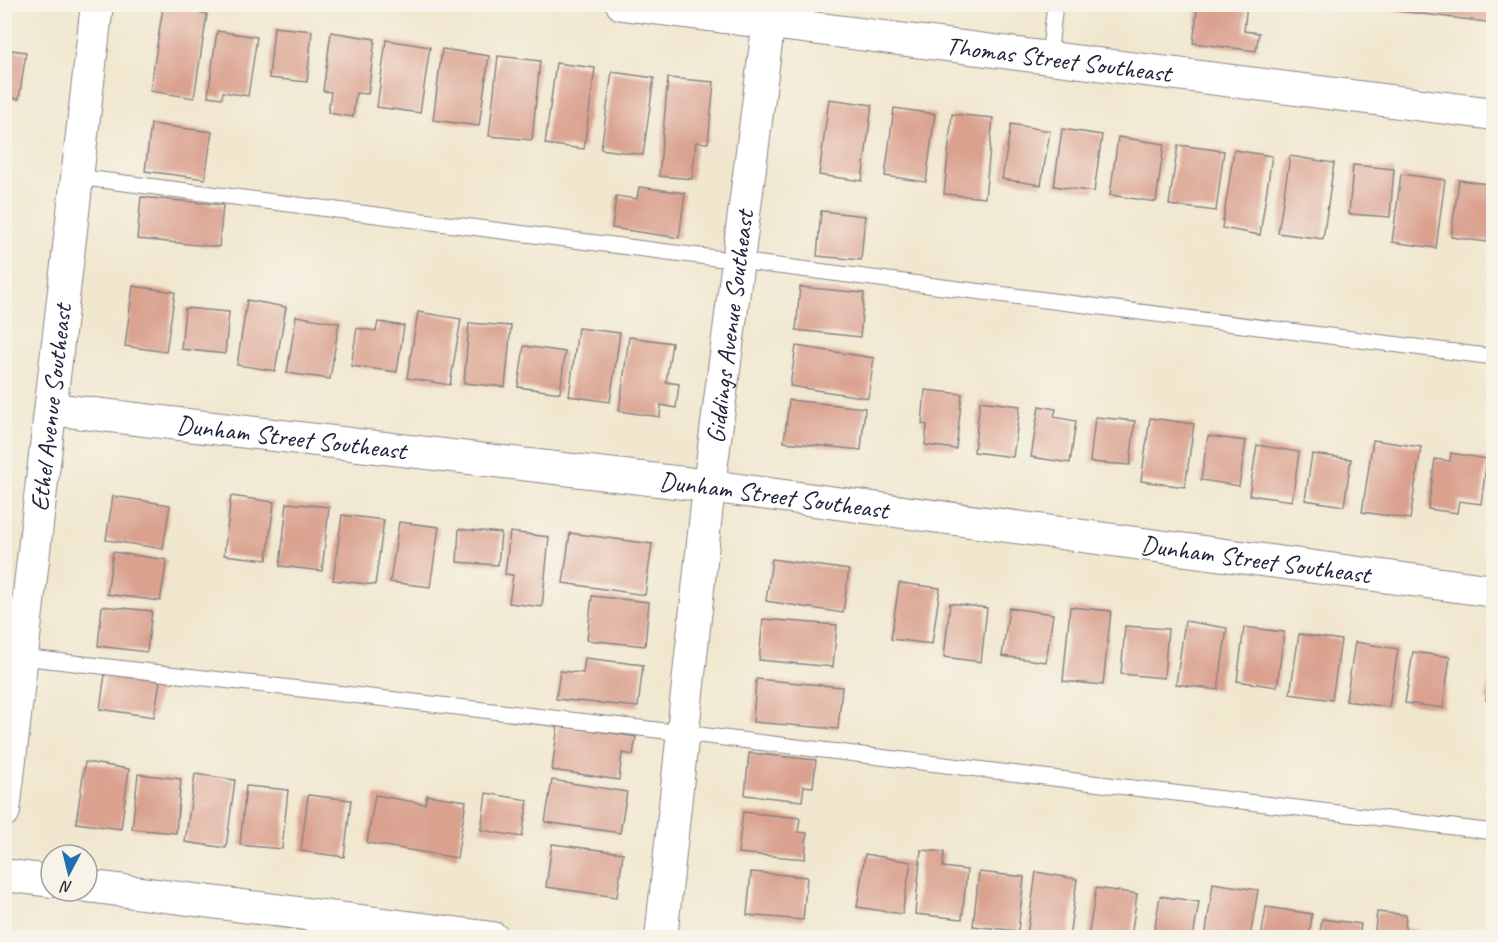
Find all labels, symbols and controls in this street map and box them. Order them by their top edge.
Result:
street label: Thomas Street Southeast [944,29,1175,90]
street label: Giddings Avenue Southeast [699,206,762,445]
street label: Ethel Avenue Southeast [23,300,80,513]
street label: Dunham Street Southeast [175,408,410,468]
street label: Dunham Street Southeast [658,464,893,527]
street label: Dunham Street Southeast [1139,528,1374,592]
north arrow [39,843,99,903]
text: N [58,876,73,897]

